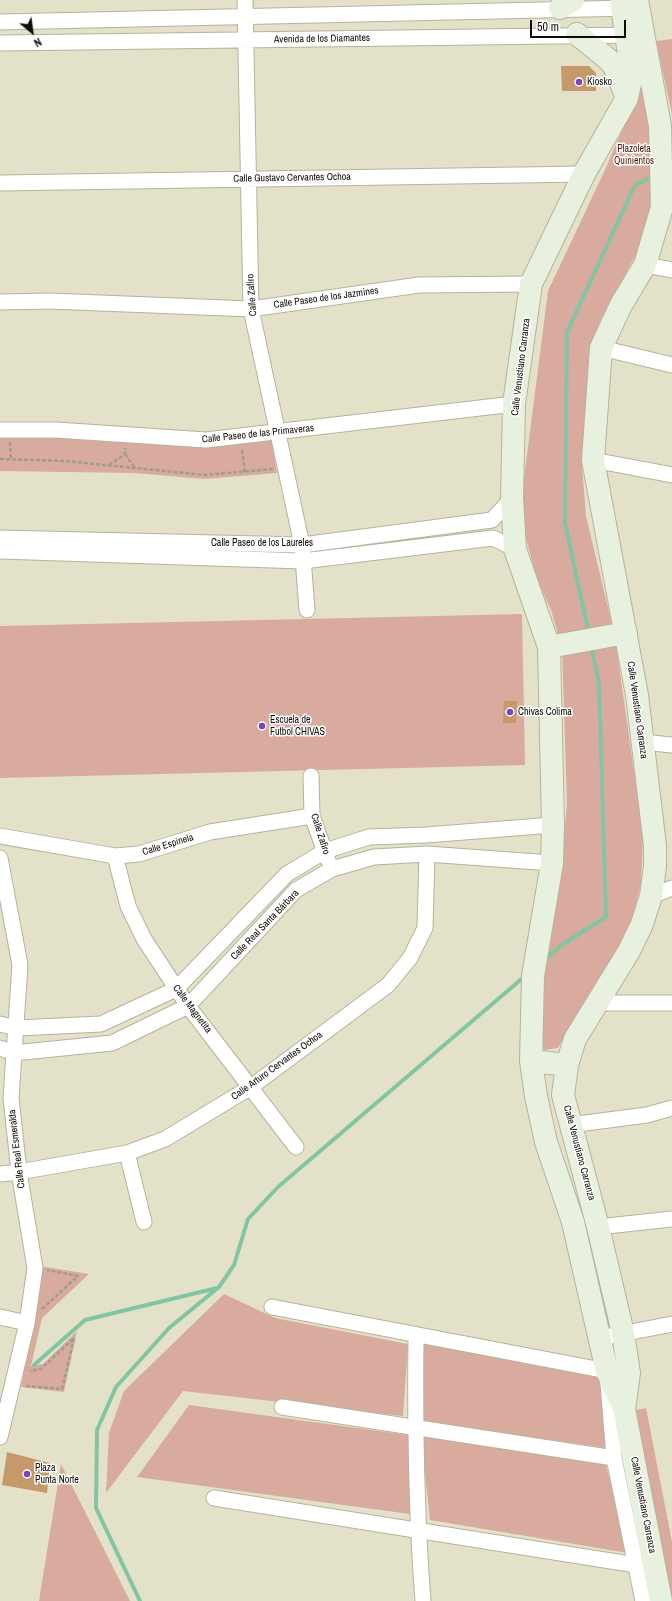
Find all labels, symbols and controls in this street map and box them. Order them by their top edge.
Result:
north arrow [12,12,52,52]
scale bar [532,12,628,38]
text: 50 m [537,19,559,35]
street label: Avenida de los Diamantes [274,32,370,46]
text: N [32,35,44,50]
place label: Kiosko [587,76,612,88]
marker: Kiosko [574,77,584,87]
park label: Plazoleta Quinientos [614,143,654,166]
street label: Calle Gustavo Cervantes Ochoa [233,171,351,185]
street label: Calle Zafiro [245,273,259,317]
street label: Calle Paseo de los Jazmines [273,285,379,311]
street label: Calle Venustiano Carranza [509,318,533,416]
street label: Calle Paseo de las Primaveras [201,422,315,446]
street label: Calle Paseo de los Laureles [211,537,313,549]
street label: Calle Venustiano Carranza [624,661,650,759]
place label: Chivas Colima [518,706,572,718]
marker: Chivas Colima [505,707,515,717]
place label: Escuela de Futbol CHIVAS [270,714,325,738]
marker: Escuela de Futbol CHIVAS [257,721,267,731]
street label: Calle Zafiro [308,812,332,856]
street label: Calle Espinela [141,832,195,858]
street label: Calle Real Santa Bárbara [228,887,302,963]
street label: Calle Magnetita [170,982,214,1036]
street label: Calle Arturo Cervantes Ochoa [229,1029,325,1103]
street label: Calle Venustiano Carranza [561,1104,597,1202]
street label: Calle Real Esmeralda [6,1109,28,1189]
street label: Calle Venustiano Carranza [628,1456,658,1554]
place label: Plaza Punta Norte [35,1462,79,1486]
marker: Plaza Punta Norte [22,1469,32,1479]

